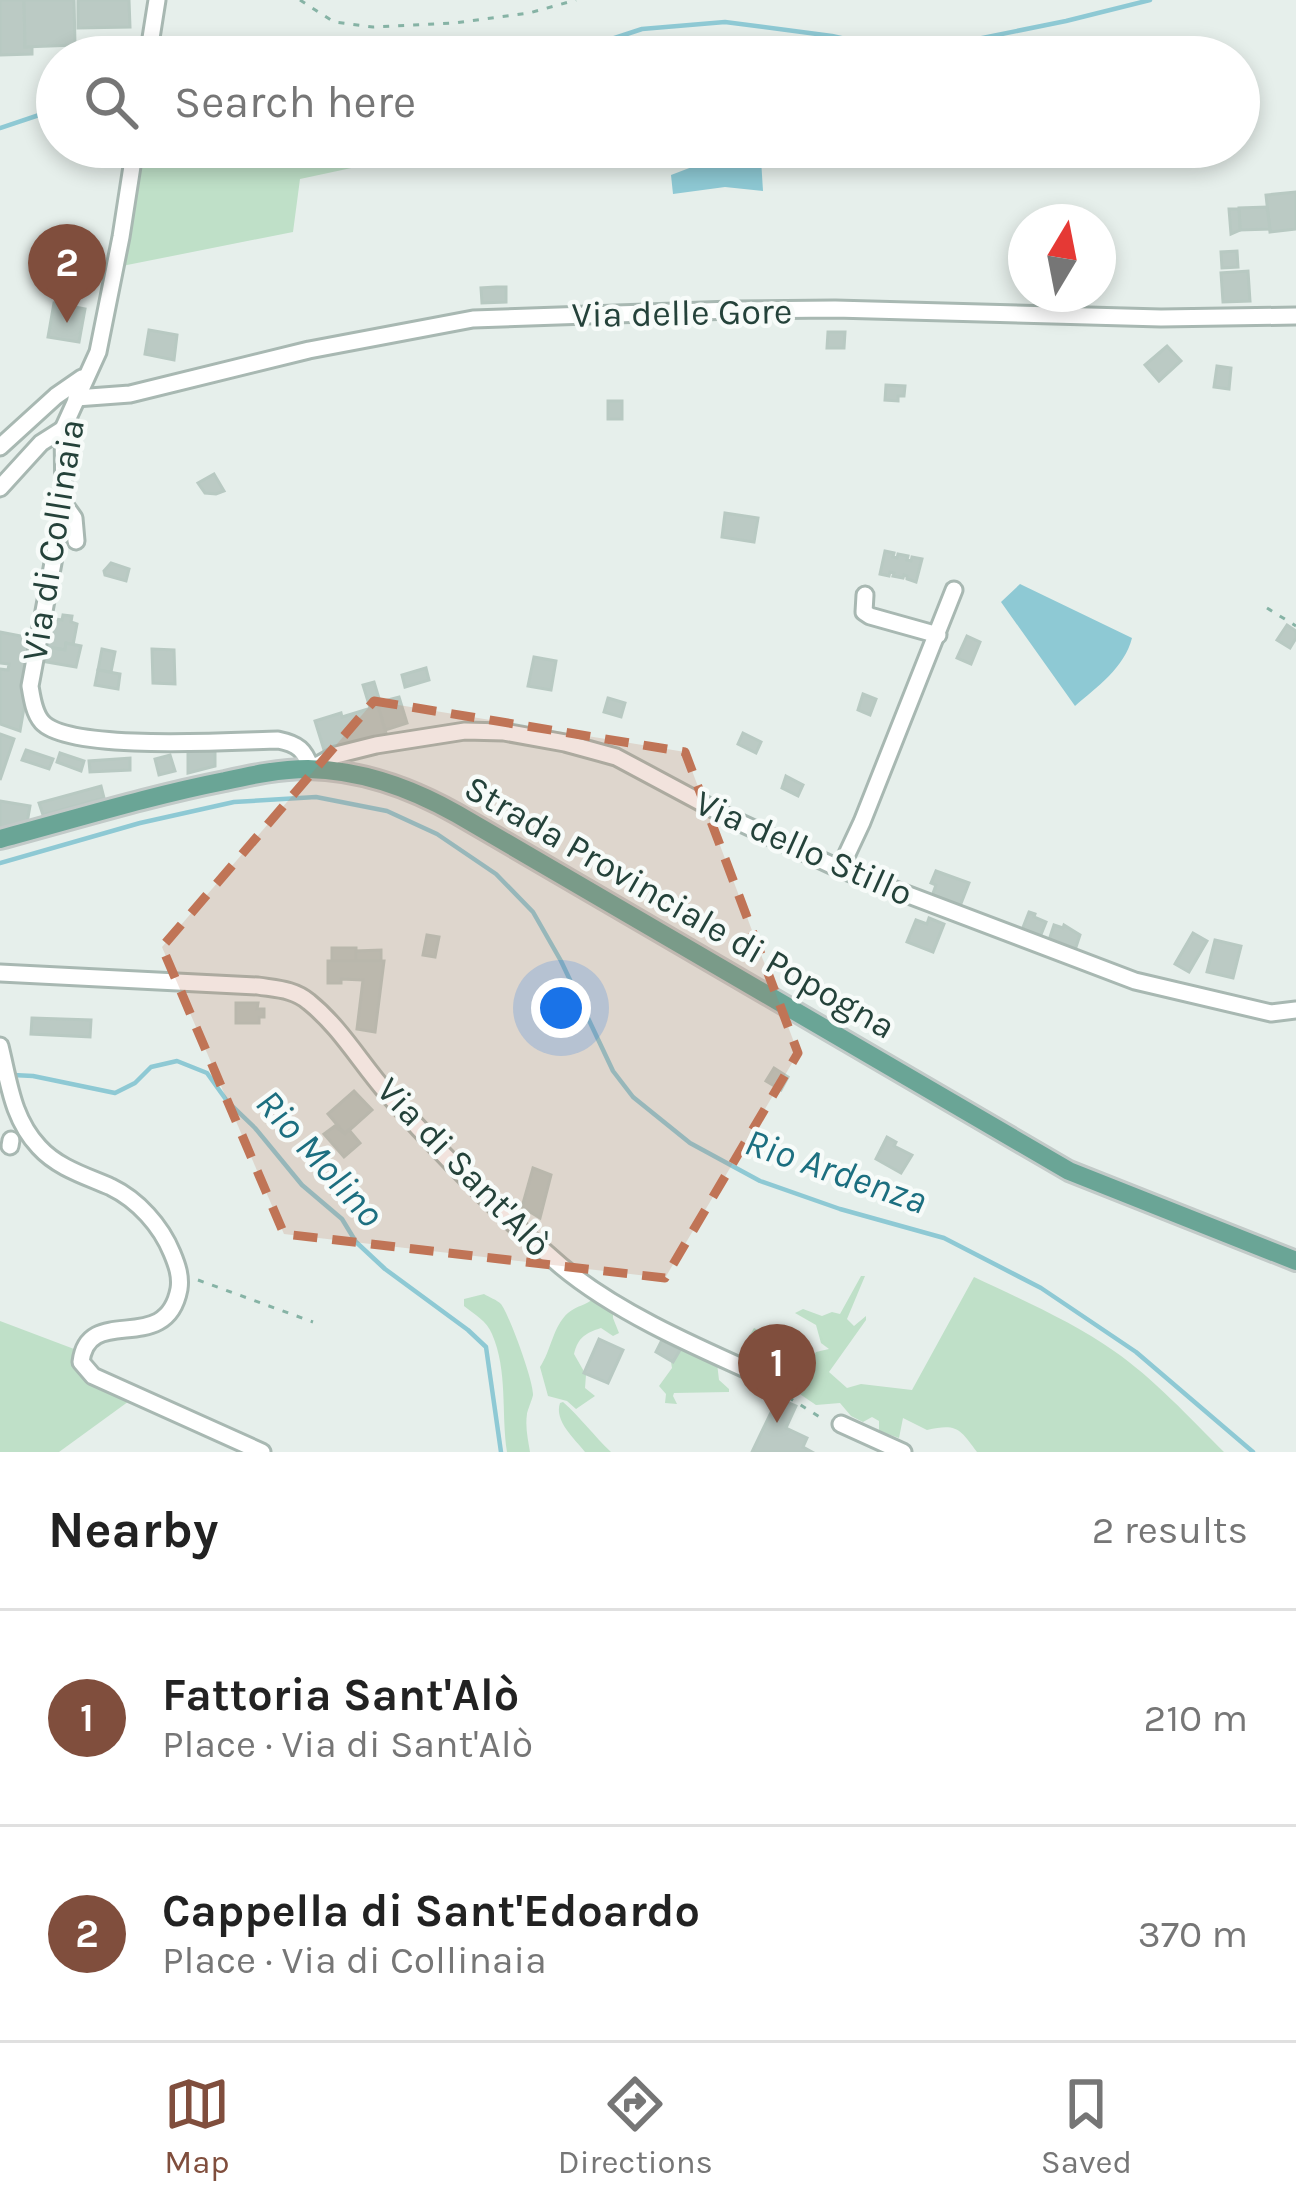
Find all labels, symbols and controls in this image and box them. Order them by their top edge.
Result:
search box [36,36,1260,168]
icon: search [78,69,144,135]
text: Search here [174,76,416,128]
north arrow [1008,204,1116,312]
pin: 2 [28,224,106,323]
street label: Via delle Gore [571,290,793,336]
street label: Via di Collinaia [13,416,93,664]
street label: Strada Provinciale di Popogna [457,766,903,1048]
street label: Via dello Stillo [689,781,919,915]
your location [531,978,591,1038]
street label: Via di Sant'Alò [368,1069,560,1265]
water label: Rio Molino [246,1080,394,1236]
water label: Rio Ardenza [739,1118,933,1224]
pin: 1 [738,1324,816,1423]
text: Nearby [48,1500,218,1560]
text: 2 results [1092,1507,1248,1553]
text: Fattoria Sant'Alò [162,1669,519,1721]
text: 1 [80,1695,94,1741]
text: 210 m [1144,1695,1248,1741]
text: Place · Via di Sant'Alò [162,1721,533,1767]
text: Cappella di Sant'Edoardo [162,1885,700,1937]
text: 2 [75,1911,99,1957]
text: 370 m [1138,1911,1248,1957]
text: Place · Via di Collinaia [162,1937,547,1983]
tab: Map [164,2071,230,2181]
tab: Directions [558,2071,713,2181]
tab: Saved [1041,2071,1132,2181]

